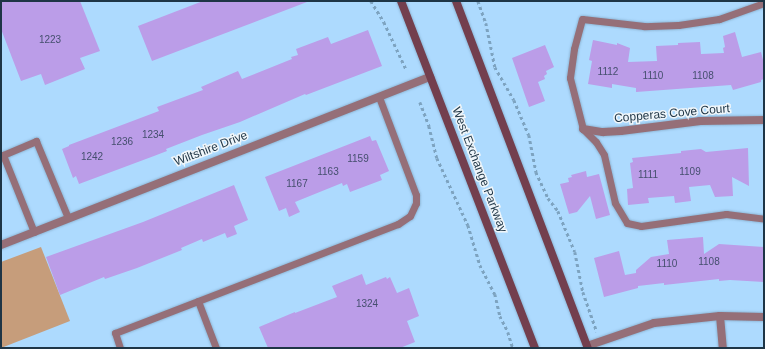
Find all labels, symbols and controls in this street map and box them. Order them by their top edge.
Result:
house number: 1223 [39,34,61,46]
house number: 1112 [598,66,618,78]
house number: 1110 [643,70,663,82]
house number: 1108 [692,70,714,82]
street label: Copperas Cove Court [614,102,730,126]
street label: West Exchange Parkway [448,105,510,235]
street label: Wiltshire Drive [172,128,250,170]
house number: 1234 [142,129,164,141]
house number: 1236 [111,136,133,148]
house number: 1242 [81,151,103,163]
house number: 1159 [347,153,369,165]
house number: 1163 [317,166,339,178]
house number: 1109 [679,166,701,178]
house number: 1111 [638,169,658,181]
house number: 1167 [286,178,308,190]
house number: 1108 [698,256,720,268]
house number: 1110 [657,258,677,270]
house number: 1324 [356,298,378,310]

